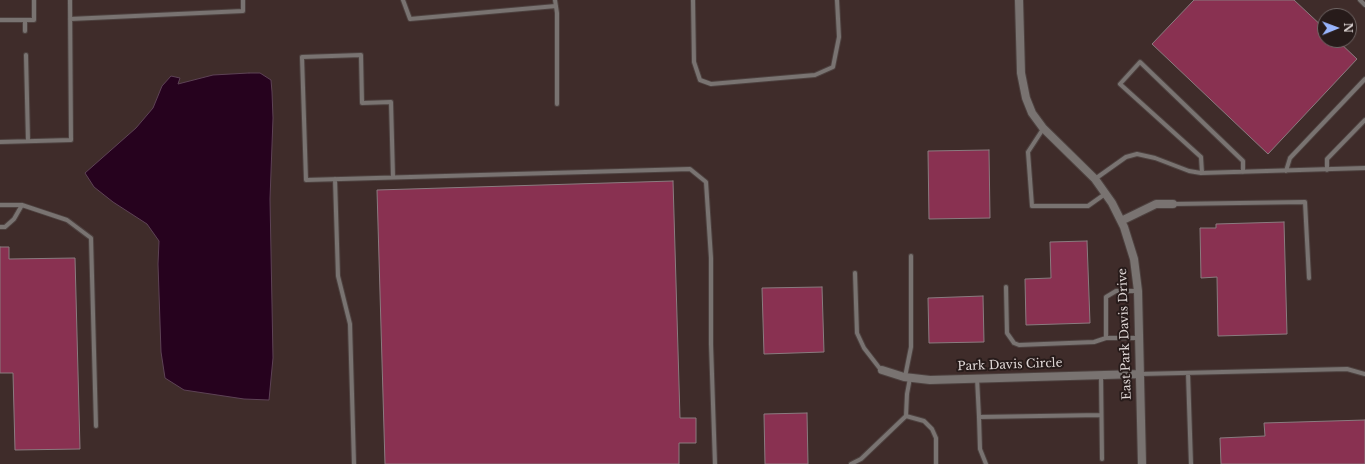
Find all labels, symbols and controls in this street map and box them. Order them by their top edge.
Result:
north arrow [1317,8,1357,48]
text: N [1341,23,1355,33]
street label: East Park Davis Drive [1116,268,1134,400]
street label: Park Davis Circle [957,356,1063,374]

